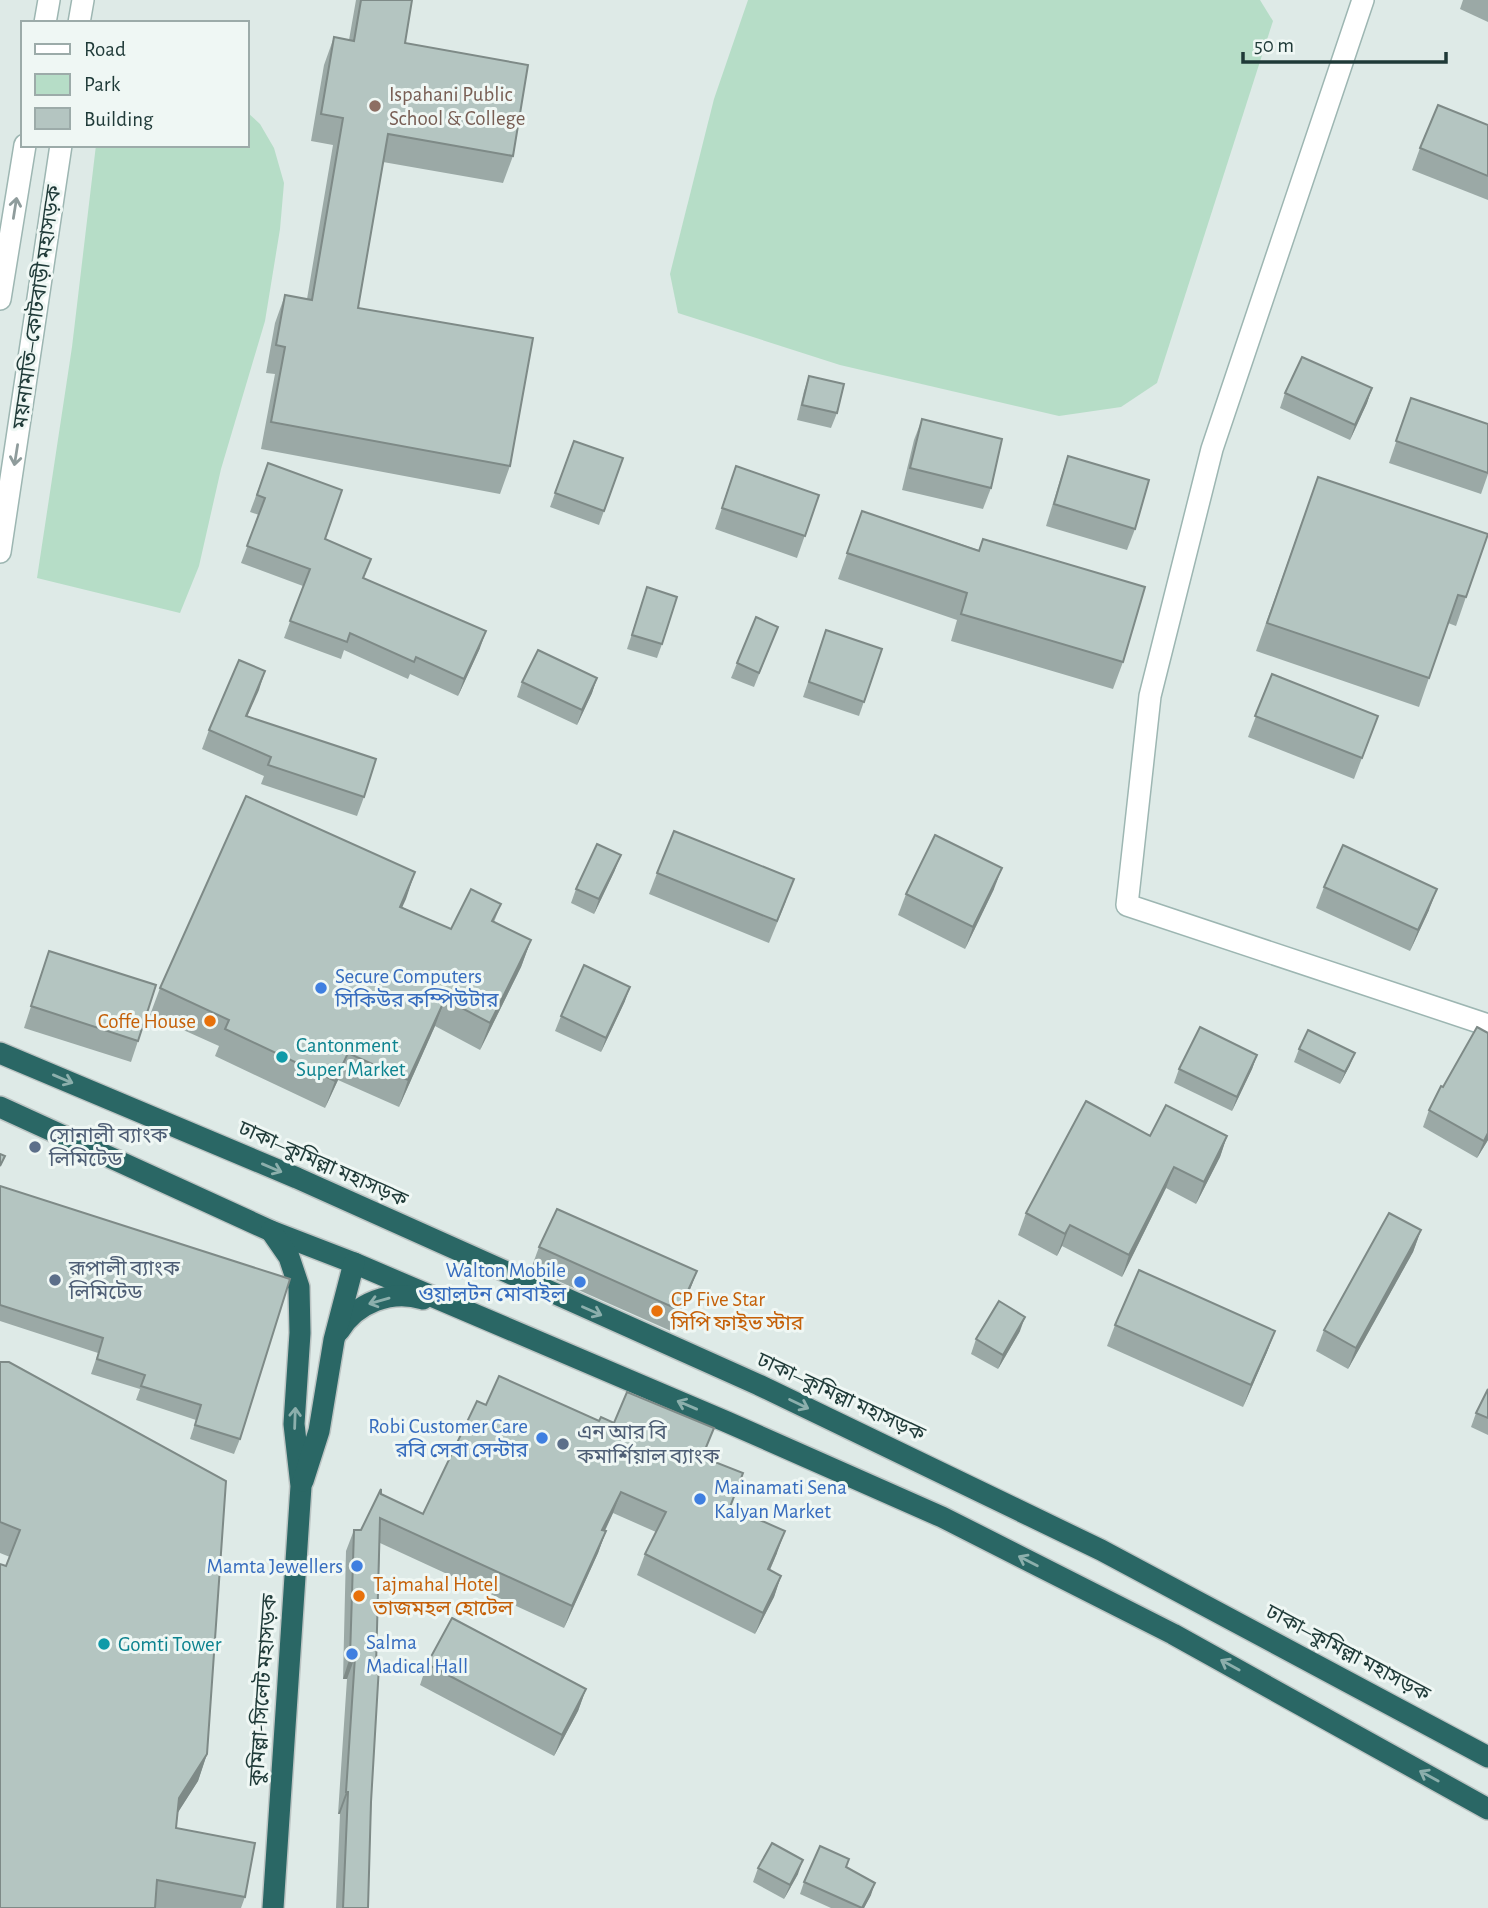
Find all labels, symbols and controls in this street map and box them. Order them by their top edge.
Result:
legend [21,21,248,147]
scale bar [1243,21,1446,65]
text: 50 m [1254,35,1294,56]
text: Road [84,39,126,60]
text: Park [84,74,121,95]
place label: Ispahani Public School & College [389,84,525,129]
marker: Ispahani Public School & College [367,98,383,114]
text: Building [84,109,154,130]
street label: ময়নামতি–কোটবাড়ী মহাসড়ক [7,182,65,431]
one-way arrow [9,197,22,220]
one-way arrow [9,443,22,466]
place label: Secure Computers সিকিউর কম্পিউটার [334,966,499,1011]
marker: Secure Computers সিকিউর কম্পিউটার [313,980,329,996]
place label: Coffe House [98,1011,196,1032]
marker: Coffe House [202,1013,218,1029]
place label: Cantonment Super Market [296,1035,406,1080]
marker: Cantonment Super Market [274,1049,290,1065]
one-way arrow [52,1074,73,1087]
street label: ঢাকা–কুমিল্লা মহাসড়ক [234,1115,412,1212]
place label: সোনালী ব্যাংক লিমিটেড [48,1123,169,1170]
marker: সোনালী ব্যাংক লিমিটেড [27,1139,43,1155]
one-way arrow [261,1162,283,1175]
place label: রূপালী ব্যাংক লিমিটেড [68,1256,181,1303]
place label: Walton Mobile ওয়ালটন মোবাইল [418,1260,567,1305]
marker: রূপালী ব্যাংক লিমিটেড [47,1272,63,1288]
marker: Walton Mobile ওয়ালটন মোবাইল [572,1274,588,1290]
place label: CP Five Star সিপি ফাইভ স্টার [670,1289,804,1334]
one-way arrow [368,1295,391,1308]
marker: CP Five Star সিপি ফাইভ স্টার [649,1303,665,1319]
one-way arrow [581,1305,602,1318]
street label: ঢাকা–কুমিল্লা মহাসড়ক [752,1347,930,1446]
one-way arrow [677,1398,698,1411]
one-way arrow [788,1398,809,1411]
one-way arrow [289,1407,302,1430]
place label: Robi Customer Care রবি সেবা সেন্টার [368,1416,528,1461]
place label: এন আর বি কমার্শিয়াল ব্যাংক [576,1420,721,1467]
marker: Robi Customer Care রবি সেবা সেন্টার [534,1430,550,1446]
marker: এন আর বি কমার্শিয়াল ব্যাংক [555,1436,571,1452]
place label: Mainamati Sena Kalyan Market [714,1477,847,1522]
marker: Mainamati Sena Kalyan Market [692,1491,708,1507]
one-way arrow [1018,1553,1039,1567]
place label: Mamta Jewellers [207,1556,343,1577]
marker: Mamta Jewellers [349,1558,365,1574]
place label: Tajmahal Hotel তাজমহল হোটেল [372,1574,514,1619]
marker: Tajmahal Hotel তাজমহল হোটেল [351,1588,367,1604]
street label: কুমিল্লা-সিলেট মহাসড়ক [244,1592,281,1788]
street label: ঢাকা–কুমিল্লা মহাসড়ক [1261,1599,1435,1707]
place label: Salma Madical Hall [366,1632,468,1677]
place label: Gomti Tower [118,1634,222,1655]
marker: Gomti Tower [96,1636,112,1652]
marker: Salma Madical Hall [344,1646,360,1662]
one-way arrow [1220,1658,1240,1672]
one-way arrow [1419,1769,1439,1783]

